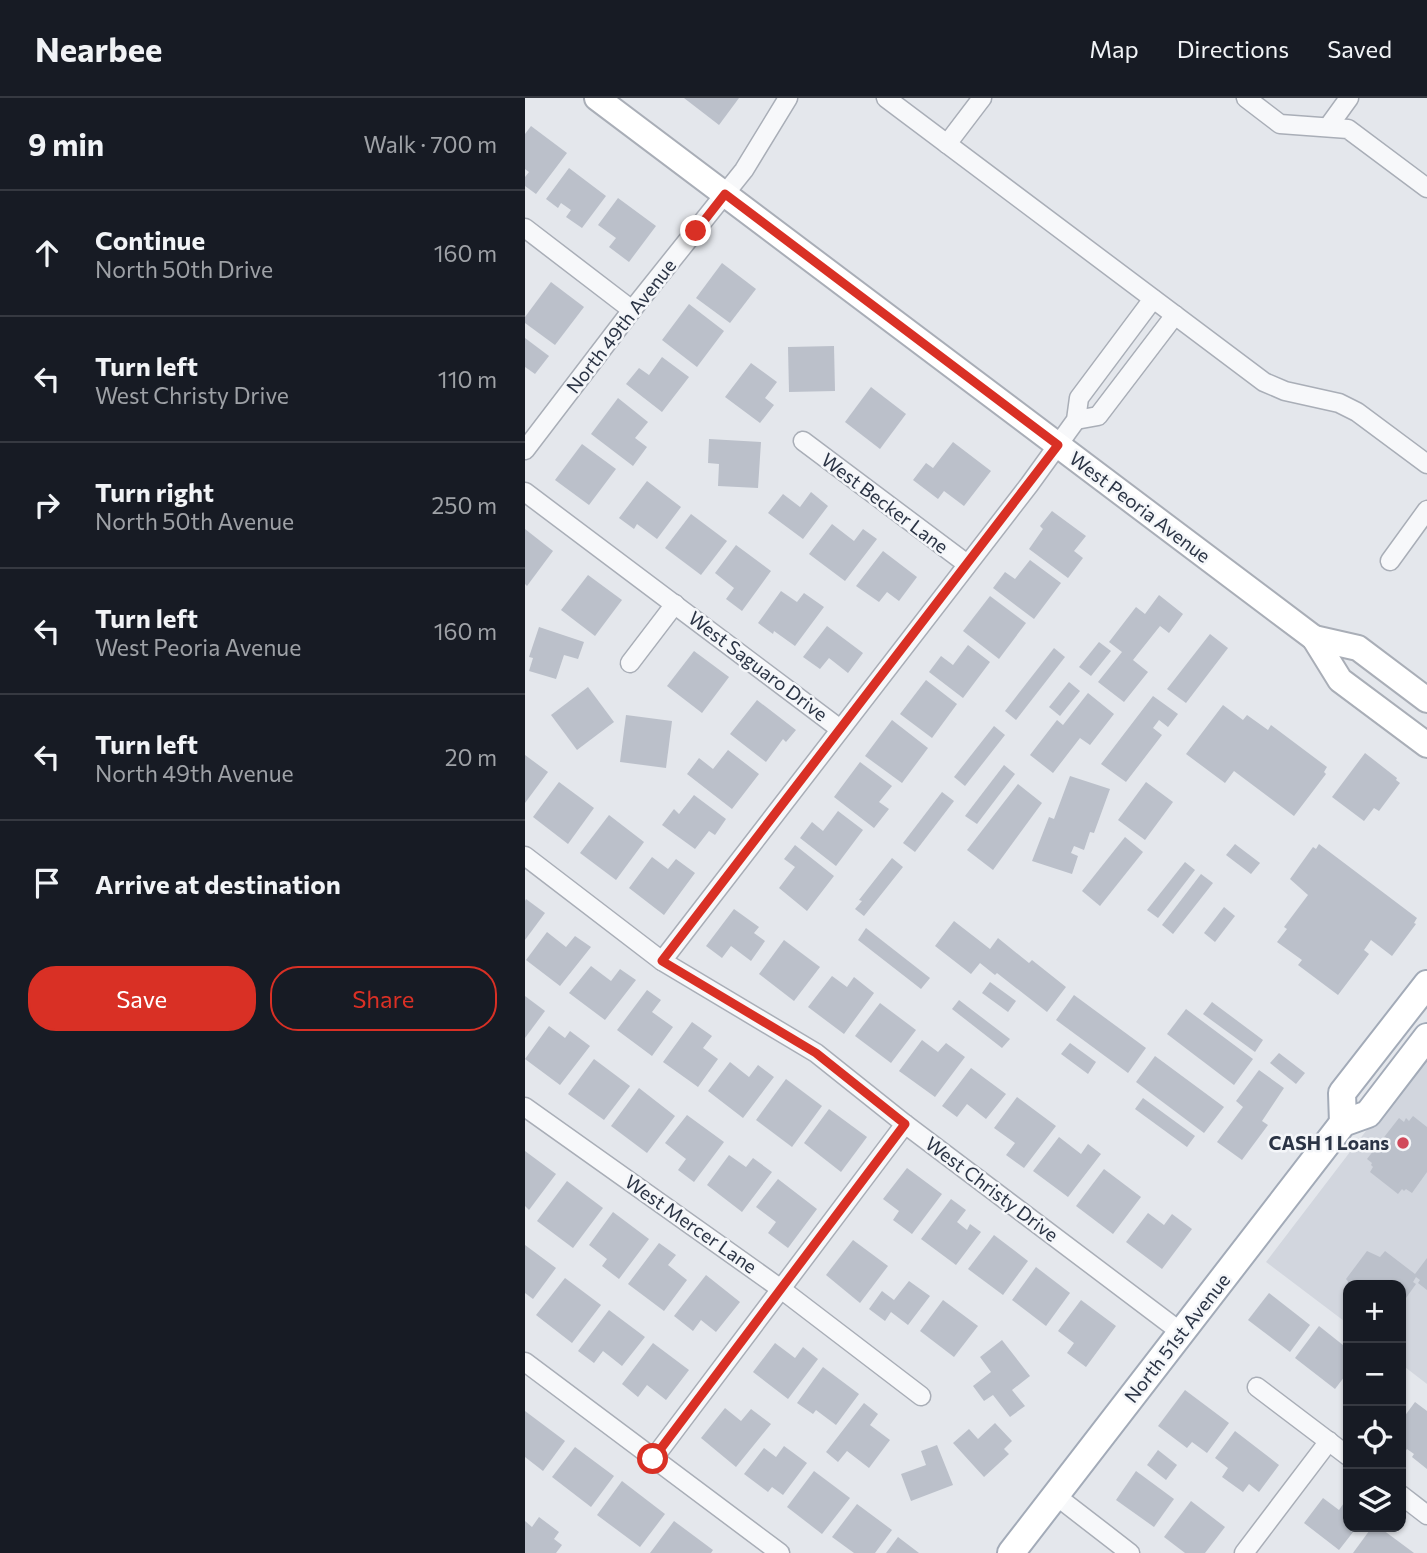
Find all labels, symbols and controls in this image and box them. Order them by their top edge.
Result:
text: Nearbee [35,28,162,69]
text: Map [1089,34,1139,63]
text: Directions [1177,34,1289,63]
text: Saved [1327,34,1392,63]
text: 9 min [28,125,104,162]
text: Walk · 700 m [364,130,497,158]
route end [680,215,711,246]
text: Continue [95,224,205,255]
icon: ahead [28,234,66,272]
text: 160 m [434,239,497,267]
street label: North 49th Avenue [561,254,680,397]
text: North 50th Drive [95,255,273,283]
text: Turn left [95,350,198,381]
icon: left [28,360,66,398]
text: 110 m [438,365,497,393]
text: West Christy Drive [95,381,289,409]
street label: West Peoria Avenue [1065,446,1215,567]
street label: West Becker Lane [817,447,953,558]
text: Turn right [95,476,214,507]
icon: right [28,486,66,524]
text: 250 m [432,491,497,519]
text: North 50th Avenue [95,507,294,535]
text: Turn left [95,602,198,633]
street label: West Saguaro Drive [684,606,832,725]
icon: left [28,612,66,650]
text: 160 m [434,617,497,645]
text: West Peoria Avenue [95,633,301,661]
text: Turn left [95,728,198,759]
icon: left [28,738,66,776]
text: 20 m [445,743,497,771]
text: North 49th Avenue [95,759,294,787]
icon: arrive [28,864,66,902]
text: Arrive at destination [95,868,341,899]
button: Save [28,966,256,1031]
button: Share [270,966,497,1031]
street label: West Christy Drive [921,1131,1063,1246]
place label: CASH 1 Loans [1269,1131,1389,1154]
marker: CASH 1 Loans [1395,1135,1411,1151]
street label: West Mercer Lane [621,1169,762,1278]
street label: North 51st Avenue [1119,1268,1234,1407]
map controls [1343,1280,1406,1532]
button: + [1343,1280,1406,1343]
button: − [1343,1343,1406,1406]
button: locate [1343,1406,1406,1469]
route start [637,1443,668,1474]
button: layers [1343,1469,1406,1532]

